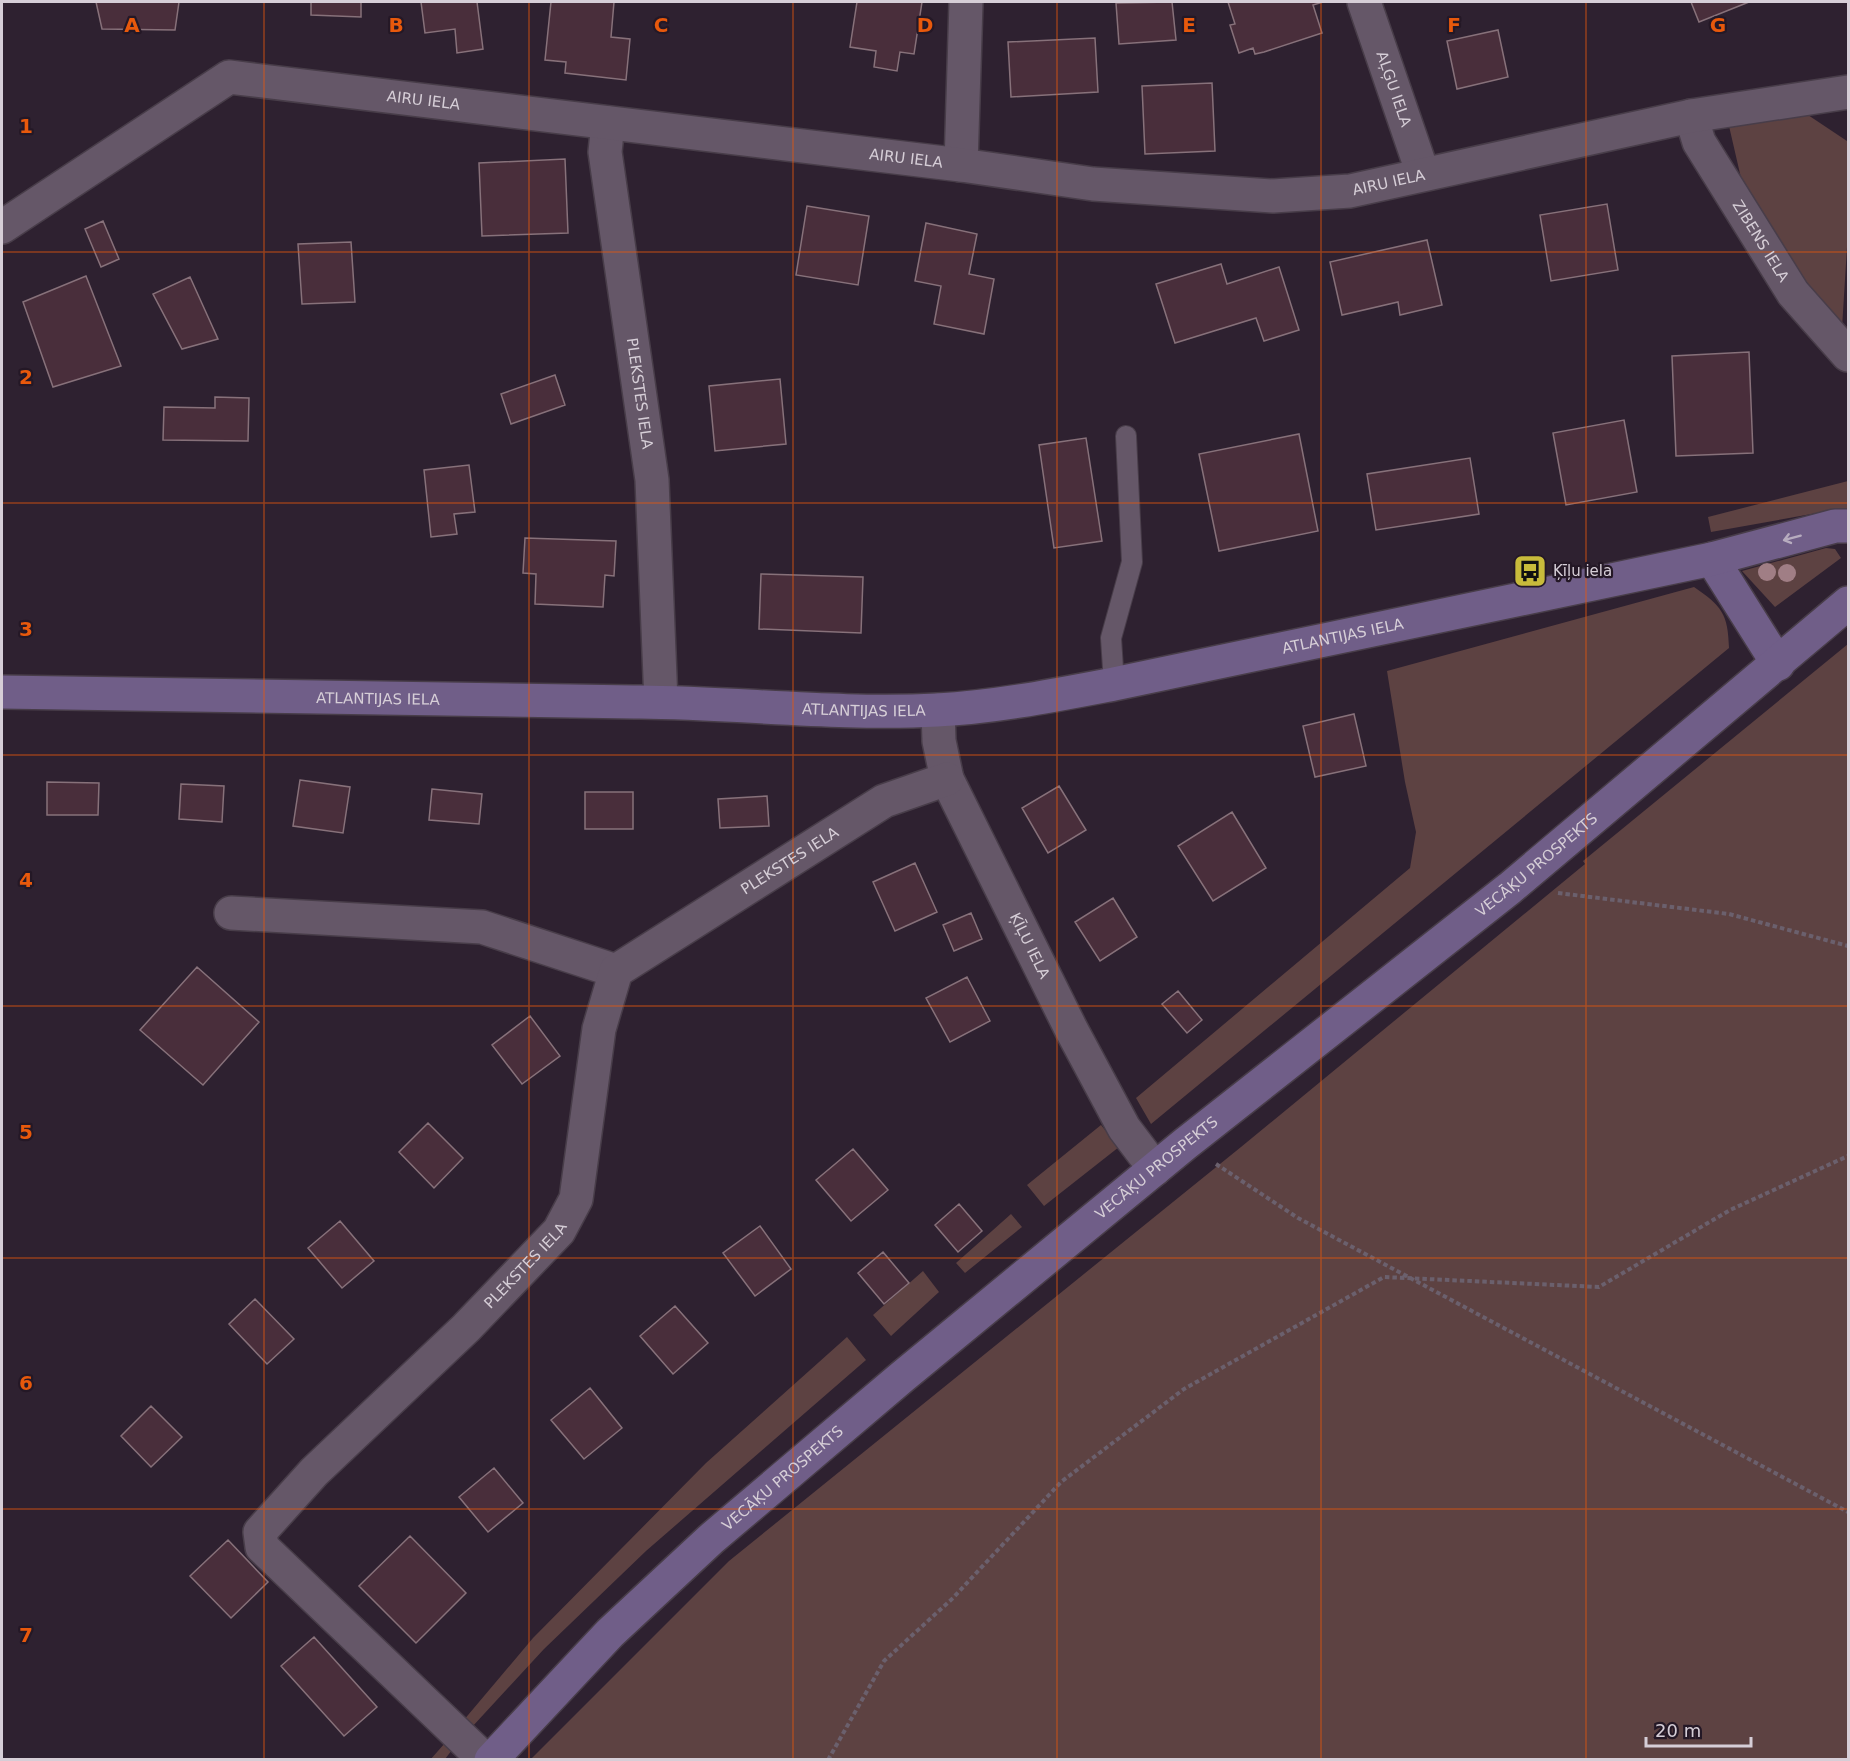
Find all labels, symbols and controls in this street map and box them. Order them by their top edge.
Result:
text: A [124,13,140,37]
text: B [388,13,404,37]
text: C [654,13,668,37]
text: D [917,13,933,37]
text: E [1182,13,1196,37]
text: F [1447,13,1461,37]
text: G [1710,13,1726,37]
street label: AĻĢU IELA [1373,49,1415,130]
street label: AIRU IELA [386,87,462,114]
text: 1 [19,114,33,138]
street label: AIRU IELA [868,145,944,172]
street label: AIRU IELA [1351,166,1427,199]
street label: ZIBENS IELA [1729,197,1793,286]
street label: PLEKSTES IELA [623,337,657,451]
text: 2 [19,365,33,389]
one-way arrow [1782,532,1801,544]
bus stop icon: Ķīļu iela [1512,553,1548,589]
place label: Ķīļu iela [1553,562,1612,580]
street label: ATLANTIJAS IELA [1280,615,1406,658]
text: 3 [19,617,33,641]
street label: ATLANTIJAS IELA [316,689,441,709]
street label: ATLANTIJAS IELA [801,700,927,720]
street label: VECĀĶU PROSPEKTS [1472,809,1601,921]
street label: PLEKSTES IELA [738,823,843,898]
text: 4 [19,868,33,892]
street label: ĶĪĻU IELA [1006,910,1054,982]
street label: VECĀĶU PROSPEKTS [1092,1113,1222,1223]
text: 5 [19,1120,33,1144]
street label: PLEKSTES IELA [480,1219,571,1312]
text: 6 [19,1371,33,1395]
street label: VECĀĶU PROSPEKTS [719,1422,847,1535]
text: 7 [19,1623,33,1647]
scale bar [1646,1710,1751,1748]
text: 20 m [1655,1720,1701,1741]

